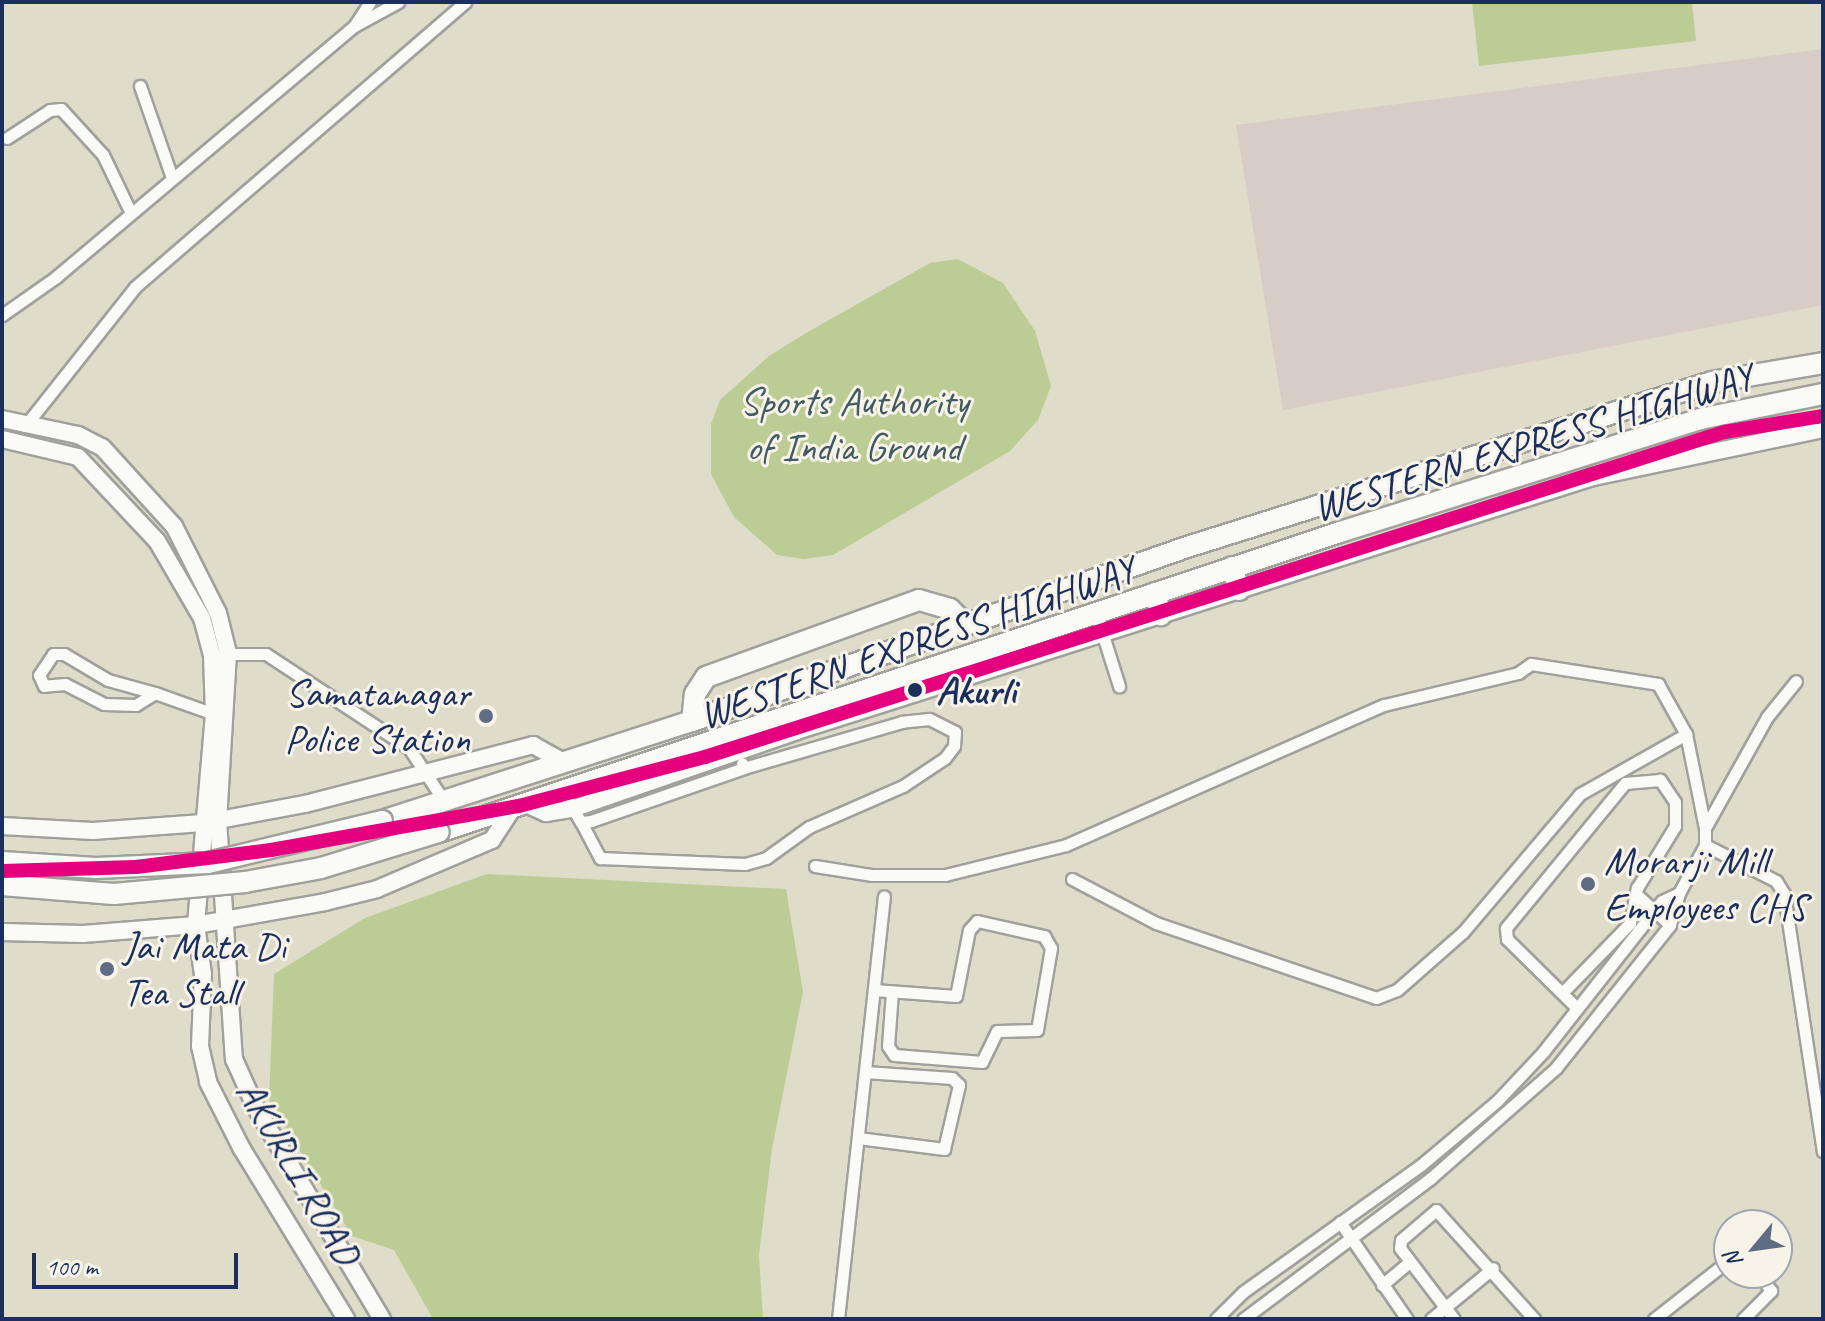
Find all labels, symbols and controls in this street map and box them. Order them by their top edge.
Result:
street label: WESTERN EXPRESS HIGHWAY [1308,352,1758,532]
park label: Sports Authority of India Ground [740,377,968,471]
street label: WESTERN EXPRESS HIGHWAY [693,545,1141,739]
place label: Akurli [936,666,1016,714]
place label: Samatanagar Police Station [284,669,470,763]
marker: Akurli [901,676,929,704]
marker: Samatanagar Police Station [477,707,495,725]
place label: Morarji Mill Employees CHS [1604,837,1807,931]
marker: Morarji Mill Employees CHS [1579,875,1597,893]
place label: Jai Mata Di Tea Stall [123,922,286,1016]
marker: Jai Mata Di Tea Stall [98,960,116,978]
street label: AKURLI ROAD [227,1071,371,1273]
north arrow [1713,1209,1793,1289]
scale bar [36,1237,242,1287]
text: N [1718,1247,1749,1272]
text: 100 m [46,1252,98,1282]

